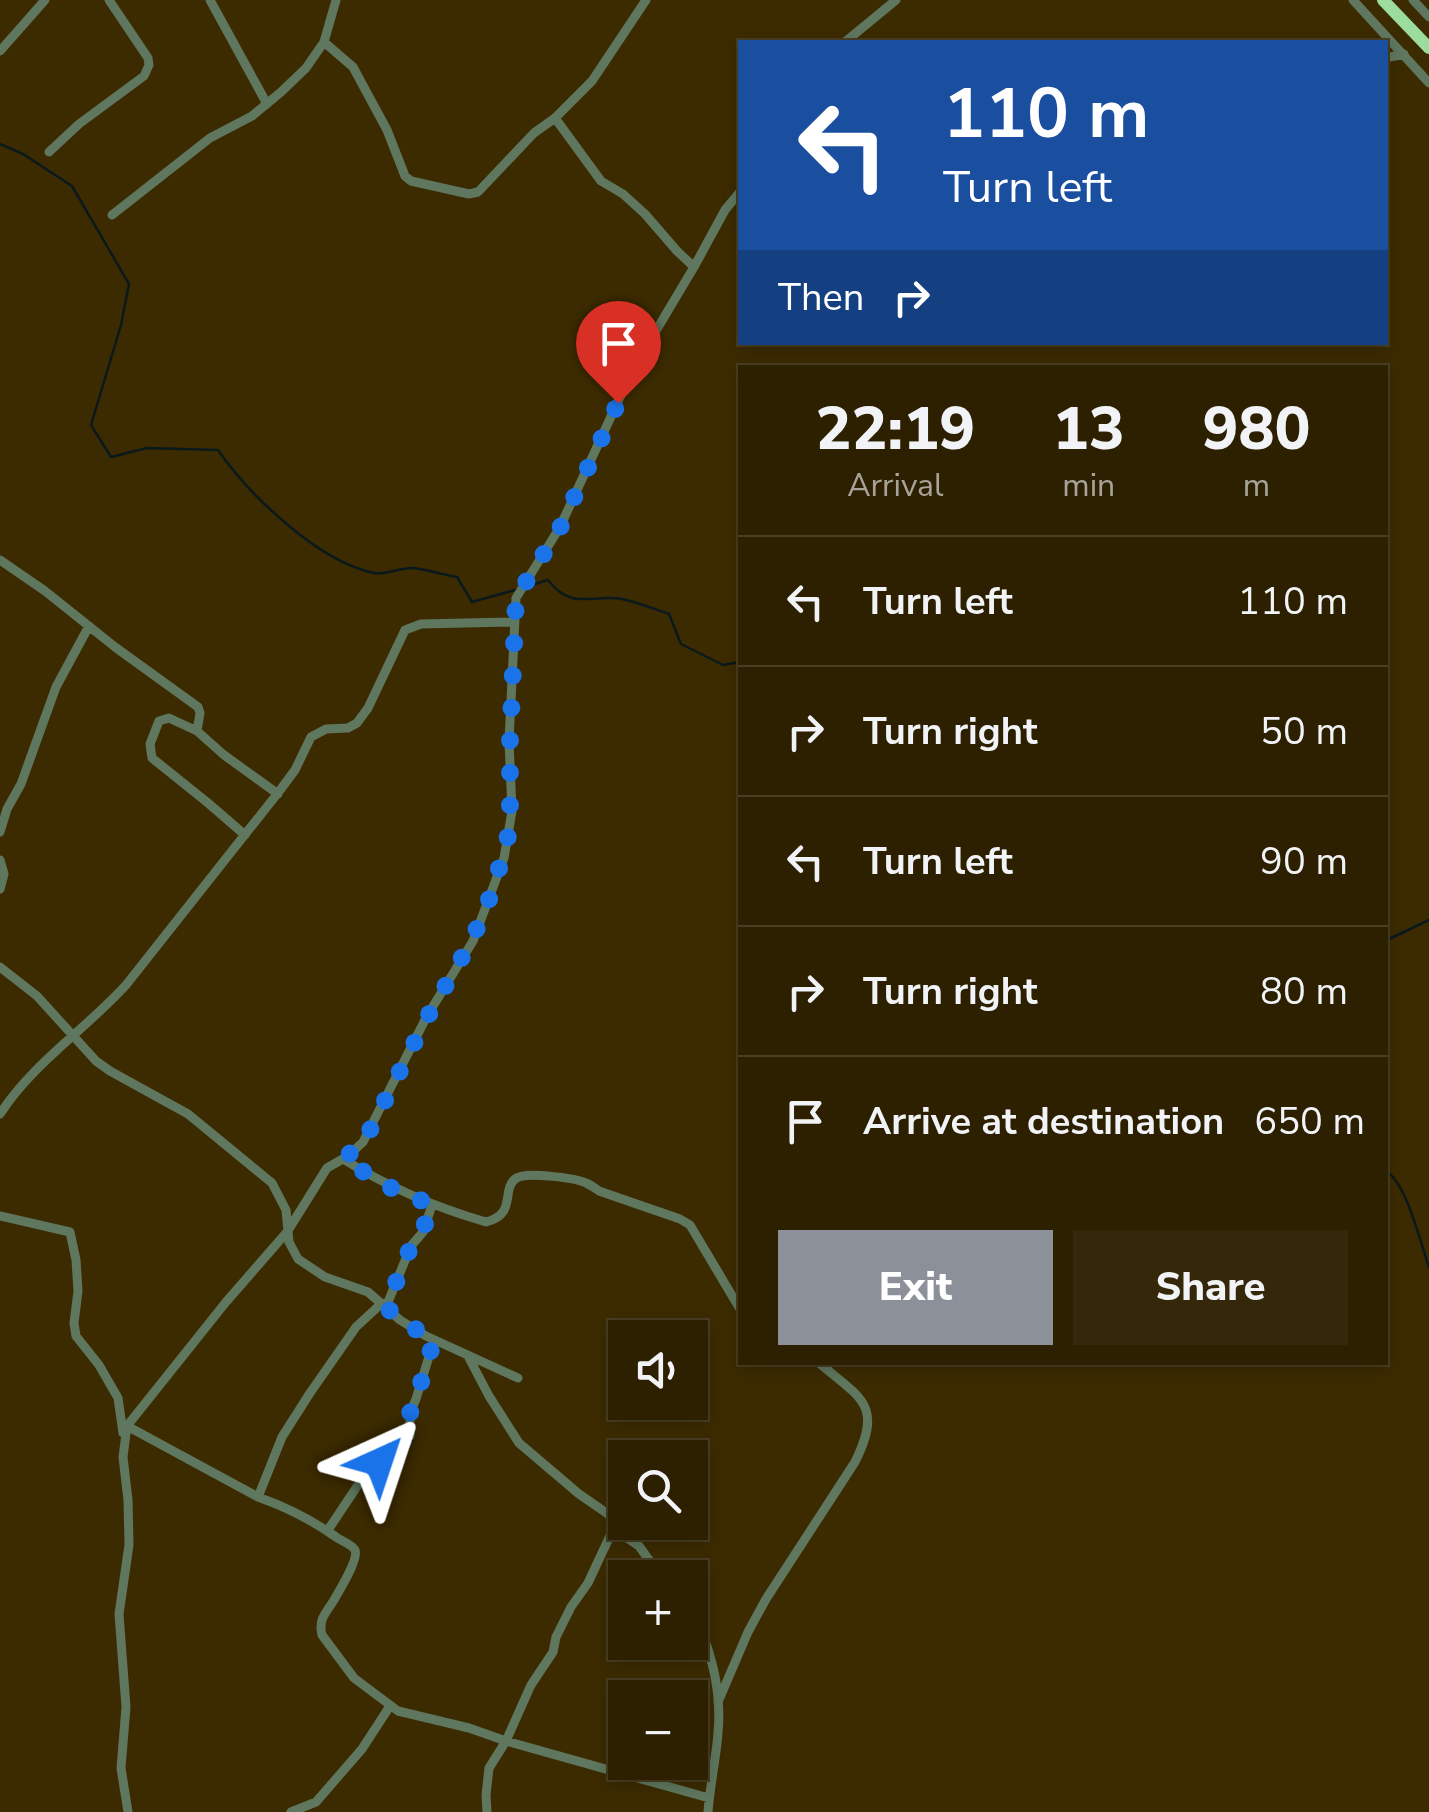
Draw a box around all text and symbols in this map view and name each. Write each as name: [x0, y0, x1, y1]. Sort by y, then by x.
text: 110 m: [943, 66, 1149, 162]
icon: left: [778, 80, 908, 210]
text: Turn left: [943, 157, 1112, 218]
icon: right: [884, 270, 939, 325]
text: Then: [778, 272, 864, 323]
pin: [576, 301, 661, 404]
icon: arrive: [591, 316, 646, 371]
text: 22:19: [816, 388, 975, 470]
text: 13: [1053, 388, 1125, 470]
text: 980: [1202, 388, 1310, 470]
text: Arrival: [847, 464, 944, 507]
text: min: [1062, 464, 1115, 507]
text: m: [1243, 464, 1270, 507]
icon: left: [778, 574, 833, 629]
text: Turn left: [863, 576, 1013, 627]
text: 110 m: [1237, 576, 1348, 627]
icon: right: [778, 704, 833, 759]
text: Turn right: [863, 706, 1038, 757]
text: 50 m: [1260, 706, 1348, 757]
icon: left: [778, 834, 833, 889]
text: Turn left: [863, 836, 1013, 887]
text: 90 m: [1260, 836, 1348, 887]
icon: right: [778, 964, 833, 1019]
text: Turn right: [863, 966, 1038, 1017]
text: 80 m: [1260, 966, 1348, 1017]
icon: arrive: [778, 1094, 833, 1149]
text: Arrive at destination: [863, 1096, 1224, 1147]
text: 650 m: [1254, 1096, 1365, 1147]
button: Exit: [778, 1230, 1053, 1345]
button: Share: [1073, 1230, 1348, 1345]
map controls: [608, 1320, 708, 1780]
button: sound: [608, 1320, 708, 1420]
position arrow: [327, 1410, 431, 1514]
button: search: [608, 1440, 708, 1540]
button: +: [608, 1560, 708, 1660]
button: −: [608, 1680, 708, 1780]

